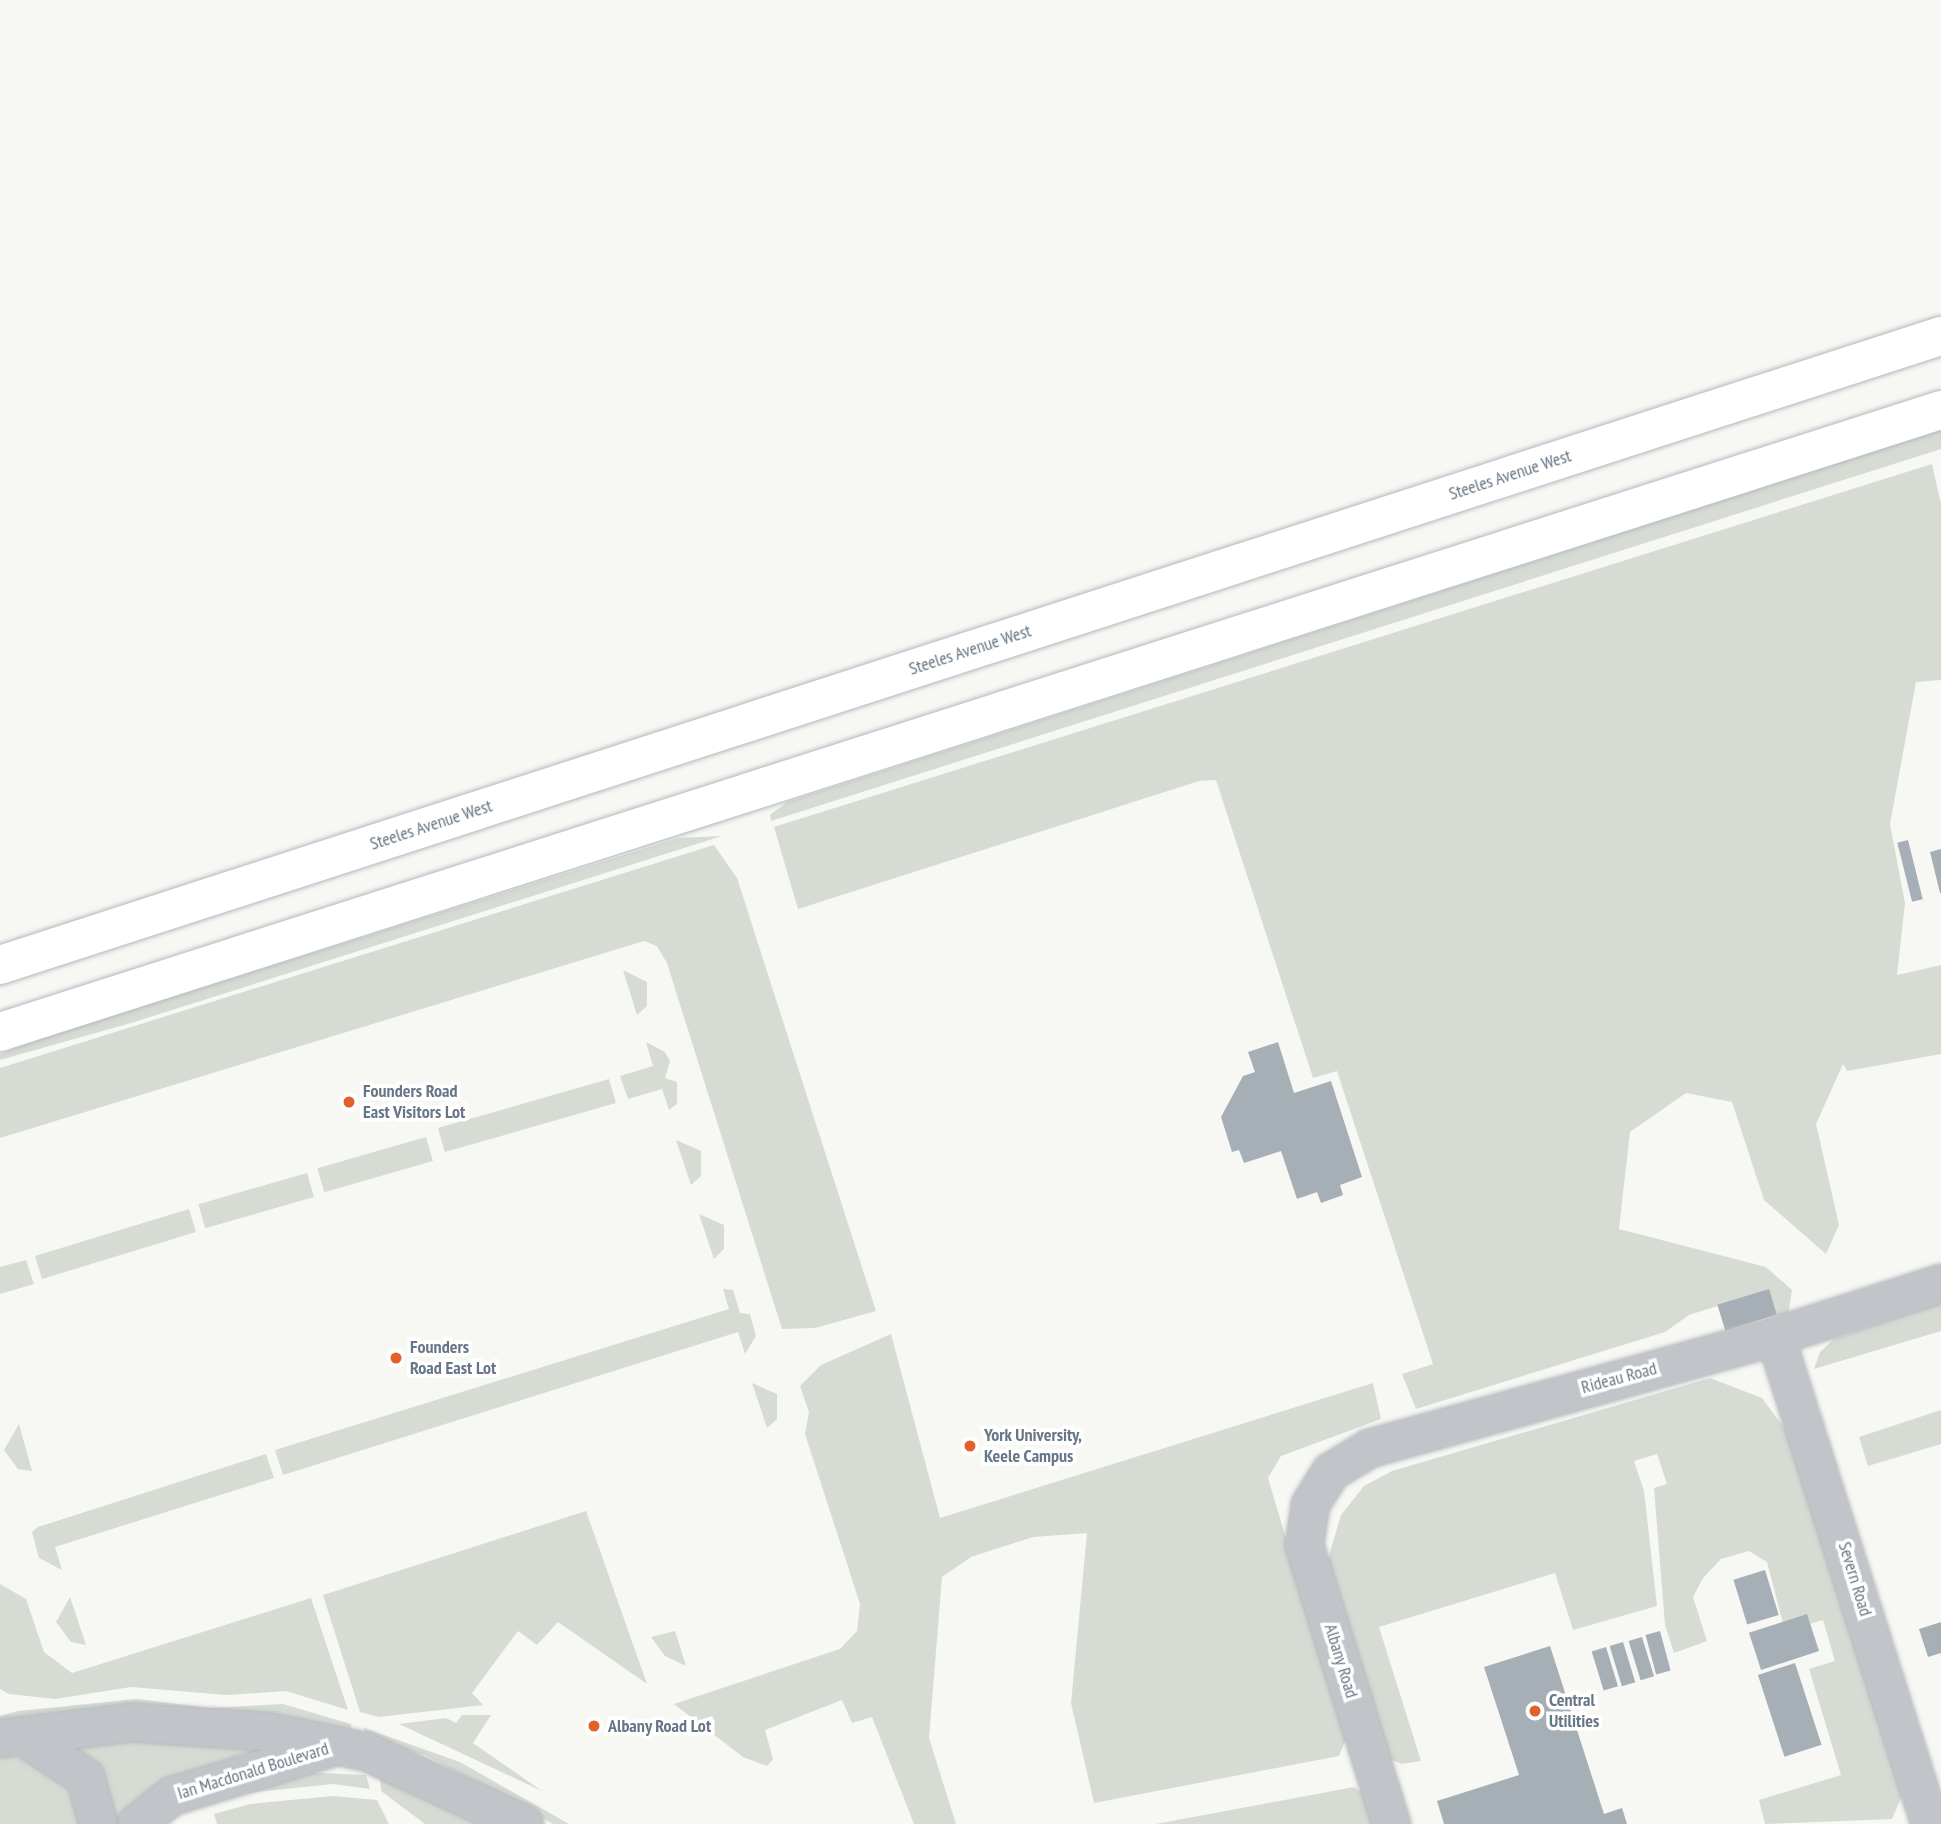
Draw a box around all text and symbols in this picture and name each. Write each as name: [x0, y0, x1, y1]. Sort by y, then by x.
street label: Steeles Avenue West: [1446, 445, 1574, 505]
street label: Steeles Avenue West: [906, 620, 1034, 680]
street label: Steeles Avenue West: [367, 795, 495, 855]
place label: Founders Road East Visitors Lot: [363, 1081, 466, 1124]
marker: Founders Road East Visitors Lot: [341, 1094, 357, 1110]
place label: Founders Road East Lot: [410, 1337, 496, 1380]
marker: Founders Road East Lot: [388, 1350, 404, 1366]
street label: Rideau Road: [1579, 1358, 1659, 1398]
place label: York University, Keele Campus: [984, 1425, 1082, 1468]
marker: York University, Keele Campus: [962, 1438, 978, 1454]
street label: Severn Road: [1833, 1539, 1877, 1619]
street label: Albany Road: [1319, 1621, 1363, 1701]
place label: Central Utilities: [1549, 1690, 1599, 1732]
marker: Central Utilities: [1527, 1703, 1543, 1719]
place label: Albany Road Lot: [608, 1715, 712, 1737]
marker: Albany Road Lot: [586, 1718, 602, 1734]
street label: Ian Macdonald Boulevard: [175, 1738, 331, 1804]

